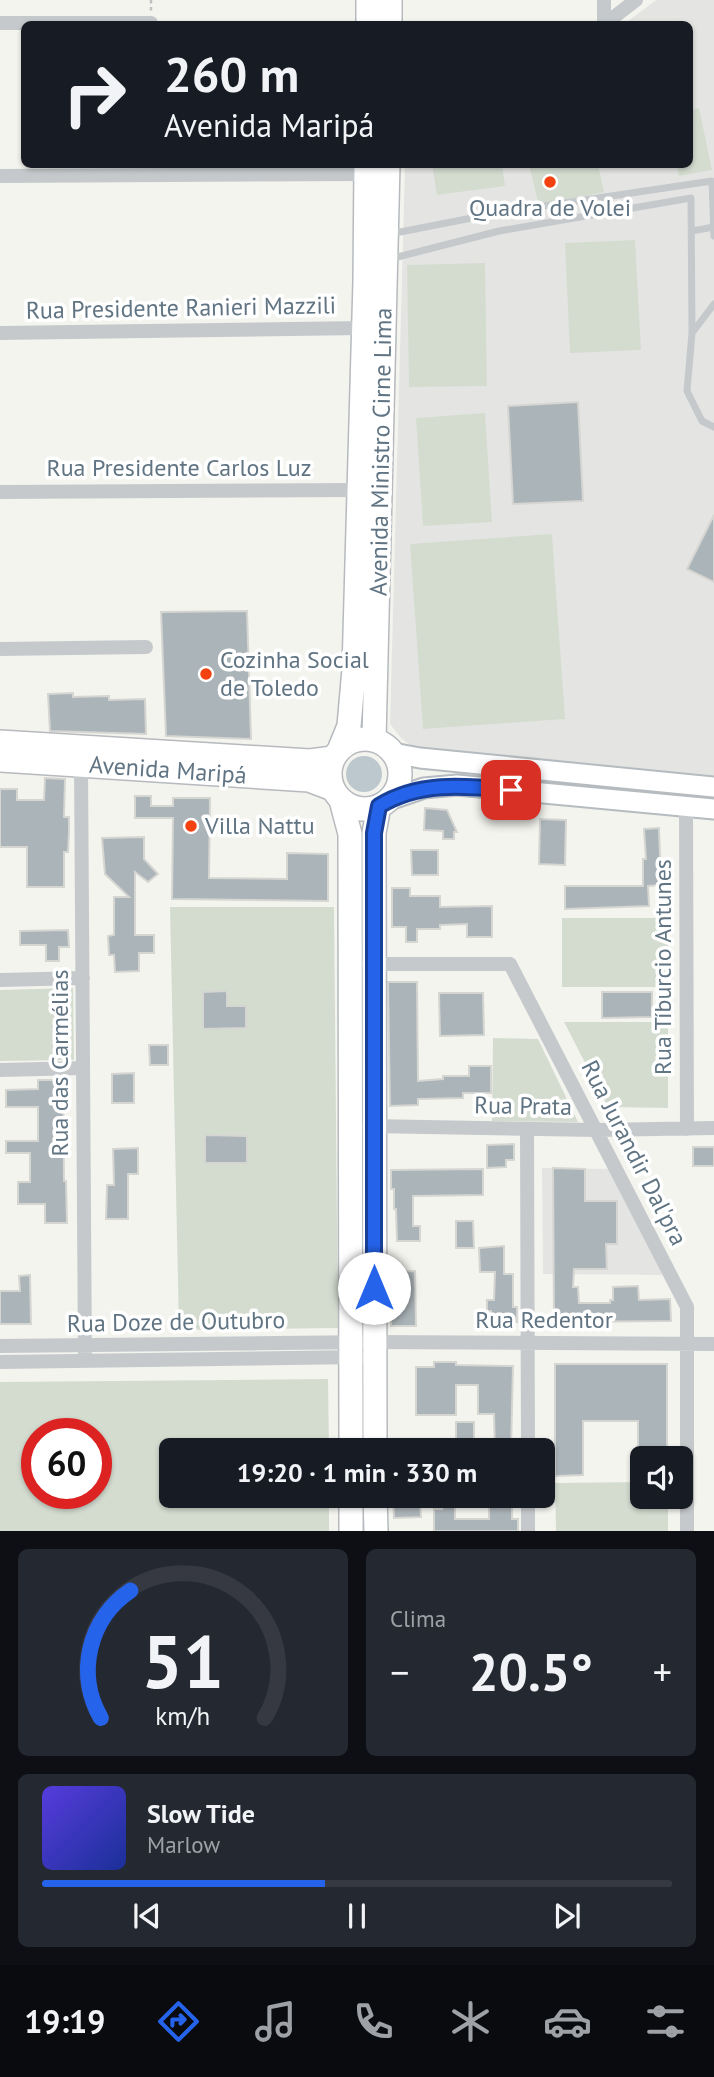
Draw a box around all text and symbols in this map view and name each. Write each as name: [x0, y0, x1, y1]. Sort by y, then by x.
text: 260 m: [164, 42, 299, 106]
icon: right: [49, 49, 140, 140]
text: Avenida Maripá: [164, 104, 374, 146]
marker: Quadra de Volei: [542, 174, 558, 190]
place label: Quadra de Volei: [469, 192, 631, 223]
street label: Rua Presidente Ranieri Mazzili: [26, 289, 336, 326]
street label: Avenida Ministro Cirne Lima: [362, 308, 399, 596]
street label: Rua Presidente Carlos Luz: [47, 452, 311, 483]
place label: Cozinha Social de Toledo: [220, 644, 369, 703]
marker: Cozinha Social de Toledo: [198, 666, 214, 682]
street label: Avenida Maripá: [88, 749, 248, 790]
pin: [481, 760, 541, 820]
icon: arrive: [492, 771, 530, 809]
place label: Villa Nattu: [204, 810, 315, 841]
marker: Villa Nattu: [183, 818, 199, 834]
street label: Rua Tíburcio Antunes: [647, 859, 678, 1075]
street label: Rua das Carmélias: [44, 969, 75, 1157]
street label: Rua Jurandir Dal'pra: [574, 1055, 694, 1251]
street label: Rua Prata: [474, 1089, 572, 1122]
position arrow: [337, 1251, 411, 1325]
street label: Rua Doze de Outubro: [67, 1304, 285, 1339]
street label: Rua Redentor: [475, 1304, 613, 1335]
speed limit sign: 60: [21, 1418, 112, 1509]
map controls: [630, 1446, 693, 1509]
button: sound: [630, 1446, 693, 1509]
text: 19:20 · 1 min · 330 m: [237, 1456, 477, 1489]
text: Clima: [390, 1604, 446, 1633]
text: 51: [142, 1615, 224, 1709]
text: 20.5°: [469, 1638, 593, 1705]
text: −: [390, 1647, 409, 1696]
text: +: [653, 1647, 672, 1696]
text: km/h: [156, 1700, 210, 1732]
text: Slow Tide: [147, 1797, 255, 1830]
text: Marlow: [147, 1830, 220, 1859]
icon: previous: [128, 1897, 166, 1935]
icon: pause: [338, 1897, 376, 1935]
icon: next: [548, 1897, 586, 1935]
icon: directions: [154, 1997, 203, 2046]
icon: music: [251, 1997, 300, 2046]
icon: phone: [349, 1997, 398, 2046]
icon: climate: [446, 1997, 495, 2046]
icon: car: [543, 1997, 592, 2046]
icon: filters: [641, 1997, 690, 2046]
text: 19:19: [24, 2000, 105, 2042]

